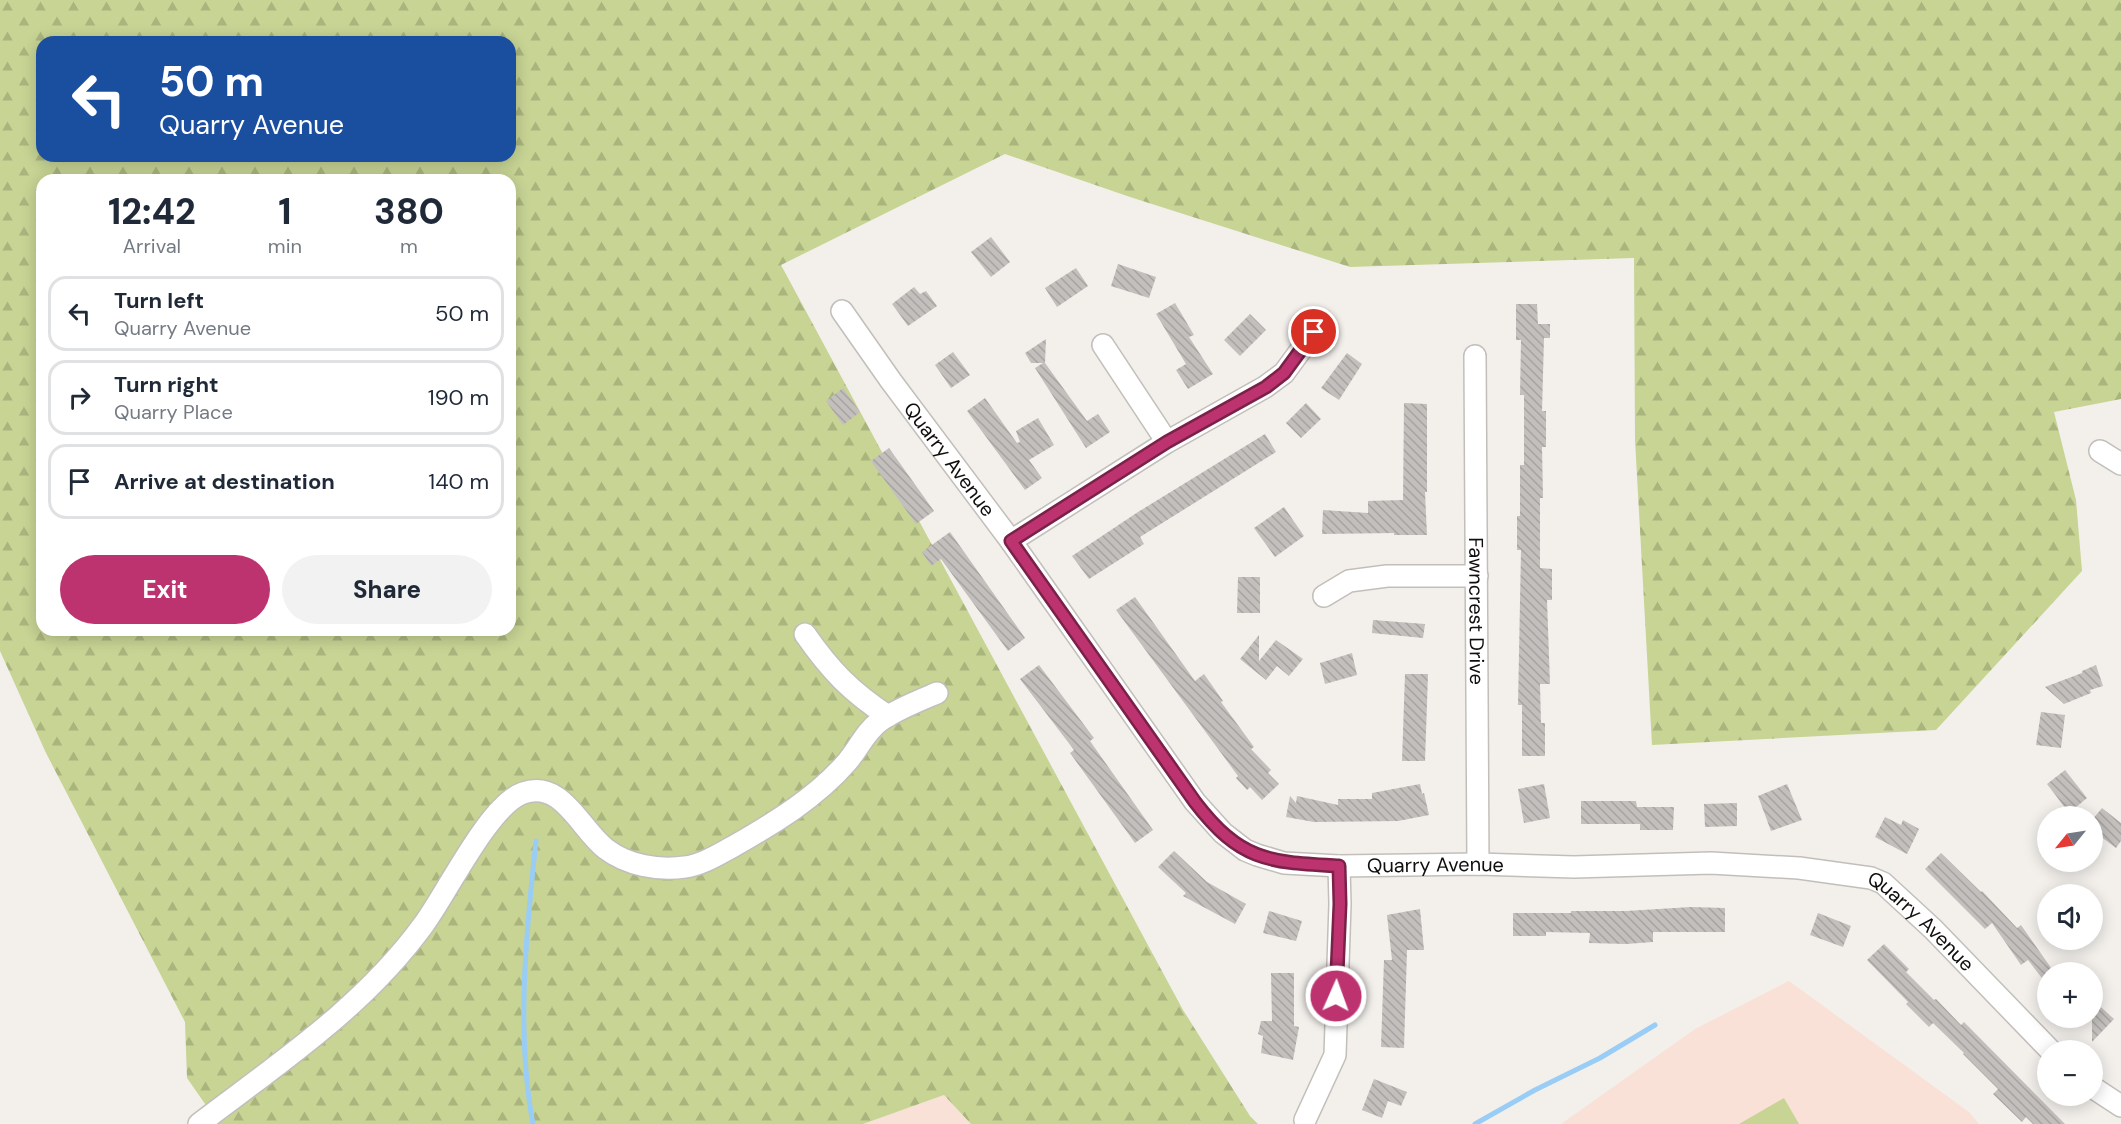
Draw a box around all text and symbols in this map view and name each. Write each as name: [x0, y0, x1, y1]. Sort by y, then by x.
text: 50 m: [159, 54, 264, 109]
icon: left: [60, 60, 138, 138]
text: Quarry Avenue: [159, 107, 344, 142]
text: 12:42: [108, 188, 196, 235]
text: 1: [278, 188, 292, 235]
text: 380: [374, 188, 444, 235]
text: Arrival: [123, 233, 181, 259]
text: min: [268, 233, 302, 259]
text: m: [400, 233, 418, 259]
text: Turn left: [114, 286, 204, 315]
icon: left: [63, 297, 96, 330]
text: 50 m: [435, 299, 489, 328]
pin: [1288, 306, 1339, 357]
text: Quarry Avenue: [114, 315, 251, 341]
icon: arrive: [1297, 315, 1330, 348]
text: Turn right: [114, 370, 219, 399]
icon: right: [63, 381, 96, 414]
text: 190 m: [428, 383, 489, 412]
street label: Quarry Avenue: [898, 396, 1001, 522]
text: Quarry Place: [114, 399, 233, 425]
icon: arrive: [63, 465, 96, 498]
text: Arrive at destination: [114, 467, 335, 496]
text: 140 m: [428, 467, 489, 496]
street label: Fawncrest Drive: [1463, 537, 1490, 685]
button: Exit: [60, 555, 270, 624]
button: Share: [282, 555, 492, 624]
north arrow: [2037, 806, 2103, 872]
map controls: [2037, 806, 2103, 1106]
street label: Quarry Avenue: [1367, 851, 1504, 879]
street label: Quarry Avenue: [1864, 865, 1980, 977]
button: sound: [2037, 884, 2103, 950]
button: +: [2037, 962, 2103, 1028]
position arrow: [1304, 964, 1368, 1028]
button: −: [2037, 1040, 2103, 1106]

